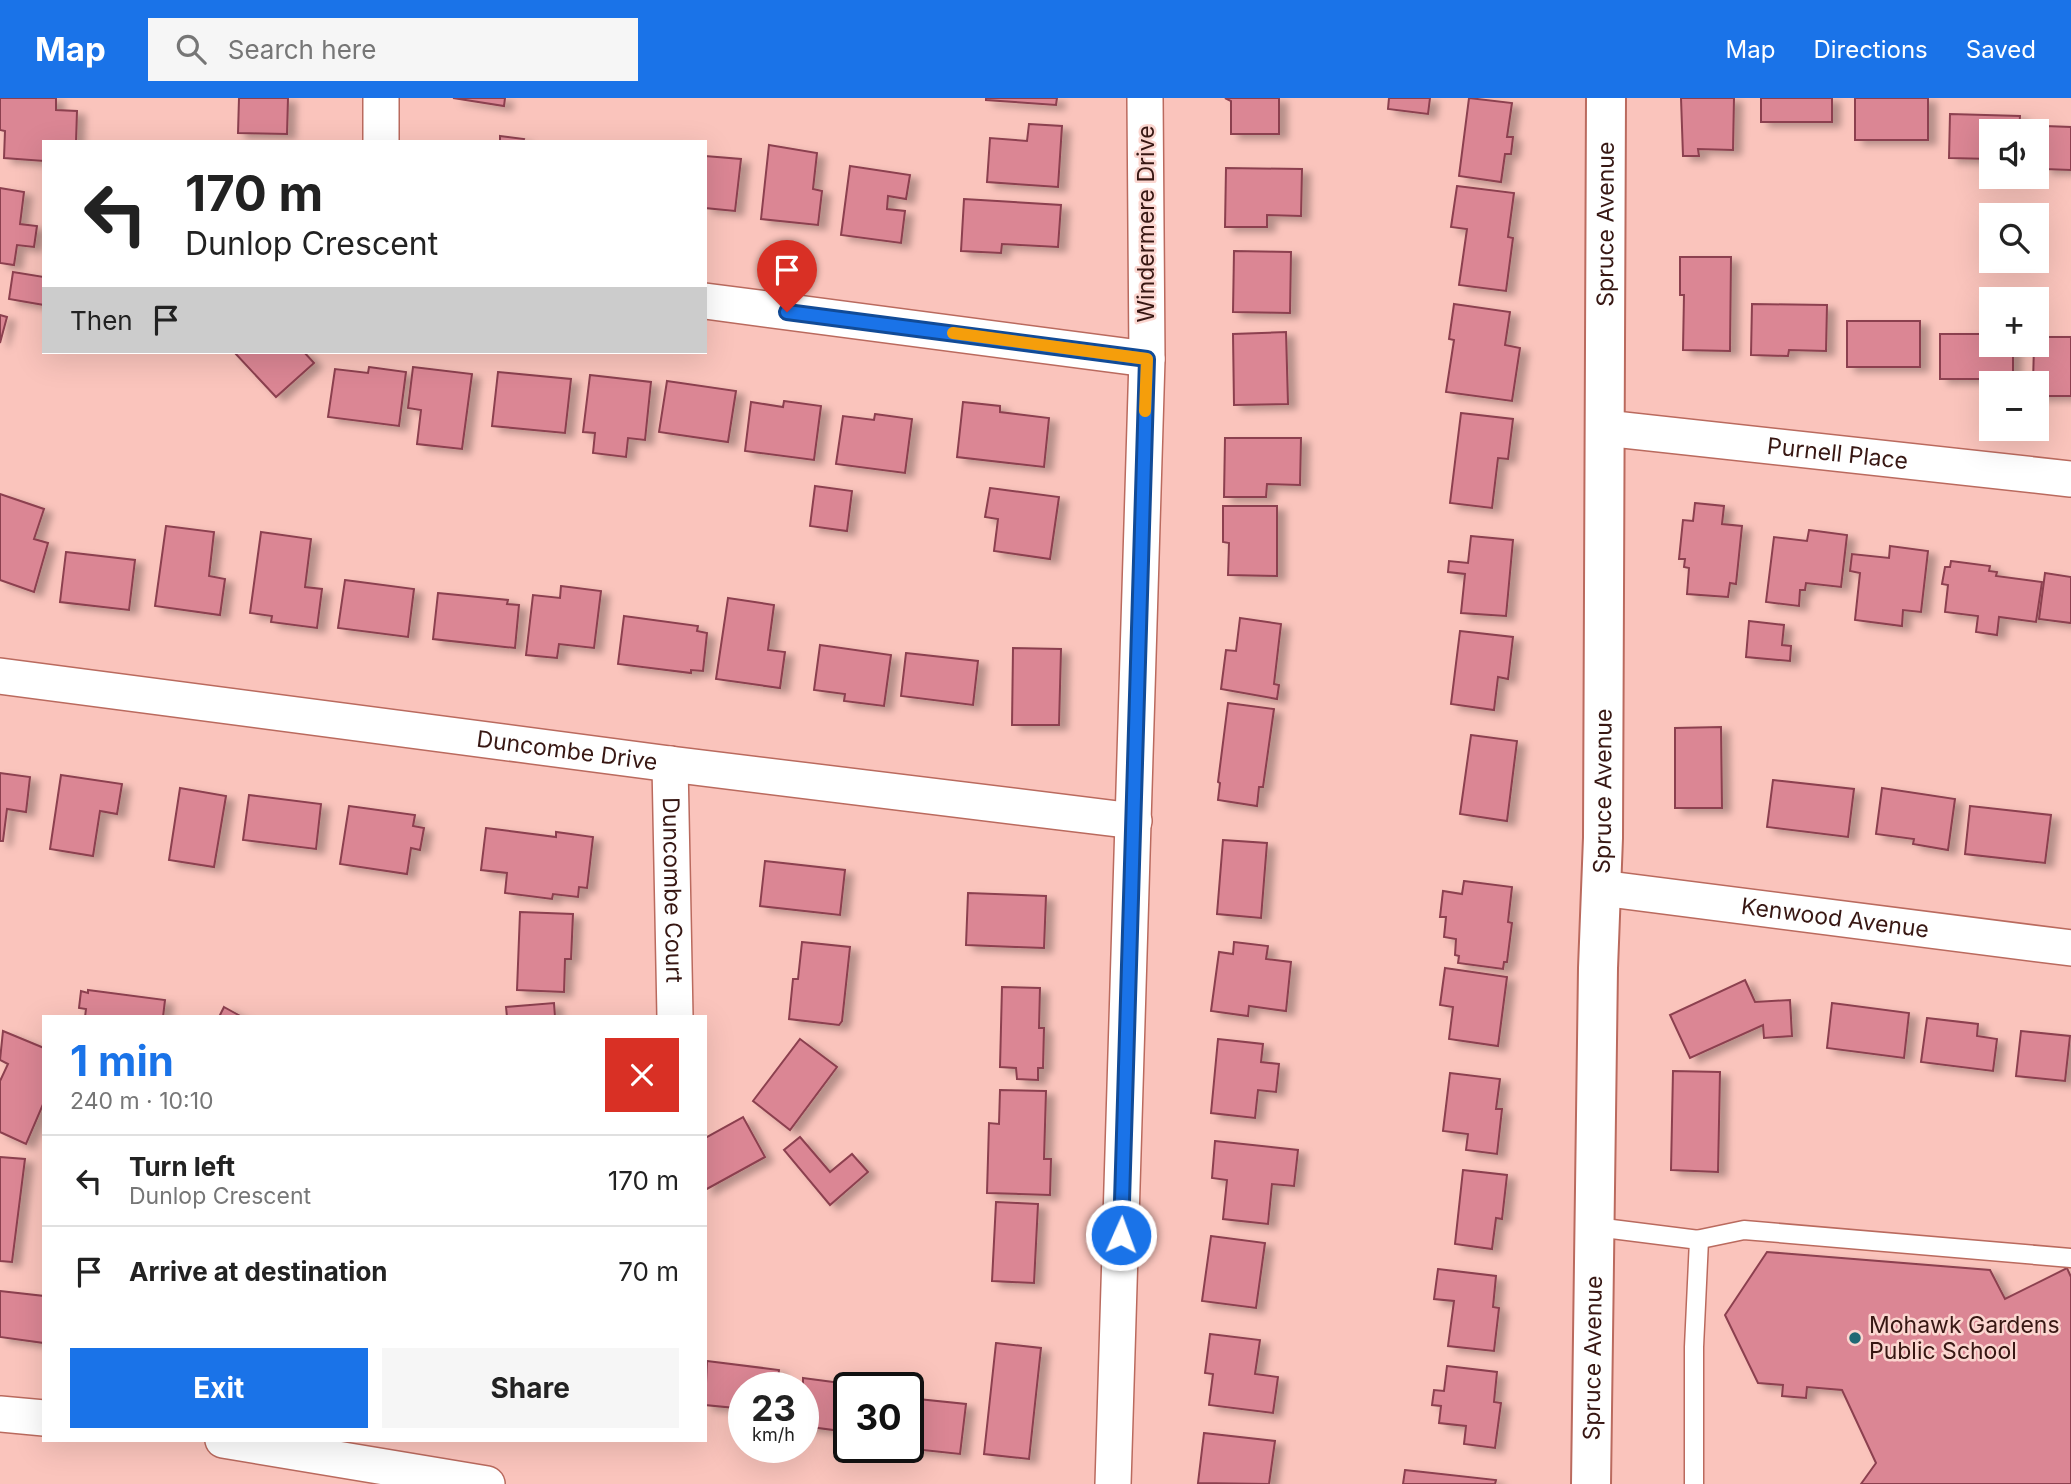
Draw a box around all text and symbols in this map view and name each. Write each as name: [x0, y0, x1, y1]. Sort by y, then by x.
search box: [148, 18, 638, 81]
text: Map: [35, 29, 106, 69]
icon: search: [172, 30, 210, 68]
text: Search here: [228, 34, 376, 65]
text: Map: [1726, 35, 1775, 64]
text: Directions: [1813, 35, 1928, 64]
text: Saved: [1966, 35, 2036, 64]
map controls: [1979, 119, 2049, 441]
button: sound: [1979, 119, 2049, 189]
street label: Windermere Drive: [1132, 125, 1160, 323]
street label: Spruce Avenue: [1591, 142, 1620, 307]
text: 170 m: [185, 164, 323, 223]
icon: left: [70, 168, 161, 259]
button: search: [1979, 203, 2049, 273]
text: Dunlop Crescent: [185, 224, 438, 263]
pin: [757, 240, 817, 312]
icon: arrive: [768, 251, 806, 289]
button: +: [1979, 287, 2049, 357]
icon: arrive: [147, 301, 185, 339]
text: Then: [70, 305, 133, 336]
button: −: [1979, 371, 2049, 441]
street label: Purnell Place: [1766, 432, 1910, 475]
street label: Spruce Avenue: [1588, 709, 1618, 874]
street label: Duncombe Drive: [475, 725, 659, 776]
street label: Duncombe Court: [657, 797, 688, 984]
street label: Kenwood Avenue: [1740, 892, 1931, 944]
text: 1 min: [70, 1035, 174, 1086]
button: close: [605, 1038, 679, 1112]
text: 240 m · 10:10: [70, 1087, 214, 1115]
text: Turn left: [129, 1151, 235, 1182]
icon: left: [70, 1162, 108, 1200]
text: 170 m: [608, 1165, 679, 1196]
text: Dunlop Crescent: [129, 1182, 311, 1210]
position arrow: [1084, 1198, 1158, 1272]
icon: arrive: [70, 1253, 108, 1291]
text: Arrive at destination: [129, 1256, 388, 1287]
text: 70 m: [618, 1256, 679, 1287]
street label: Spruce Avenue: [1578, 1275, 1608, 1441]
place label: Mohawk Gardens Public School: [1869, 1311, 2060, 1365]
marker: Mohawk Gardens Public School: [1847, 1330, 1863, 1346]
button: Exit: [70, 1348, 368, 1428]
button: Share: [382, 1348, 679, 1428]
speed limit sign: 30: [833, 1372, 924, 1463]
text: 23: [751, 1387, 796, 1429]
text: km/h: [752, 1424, 795, 1445]

